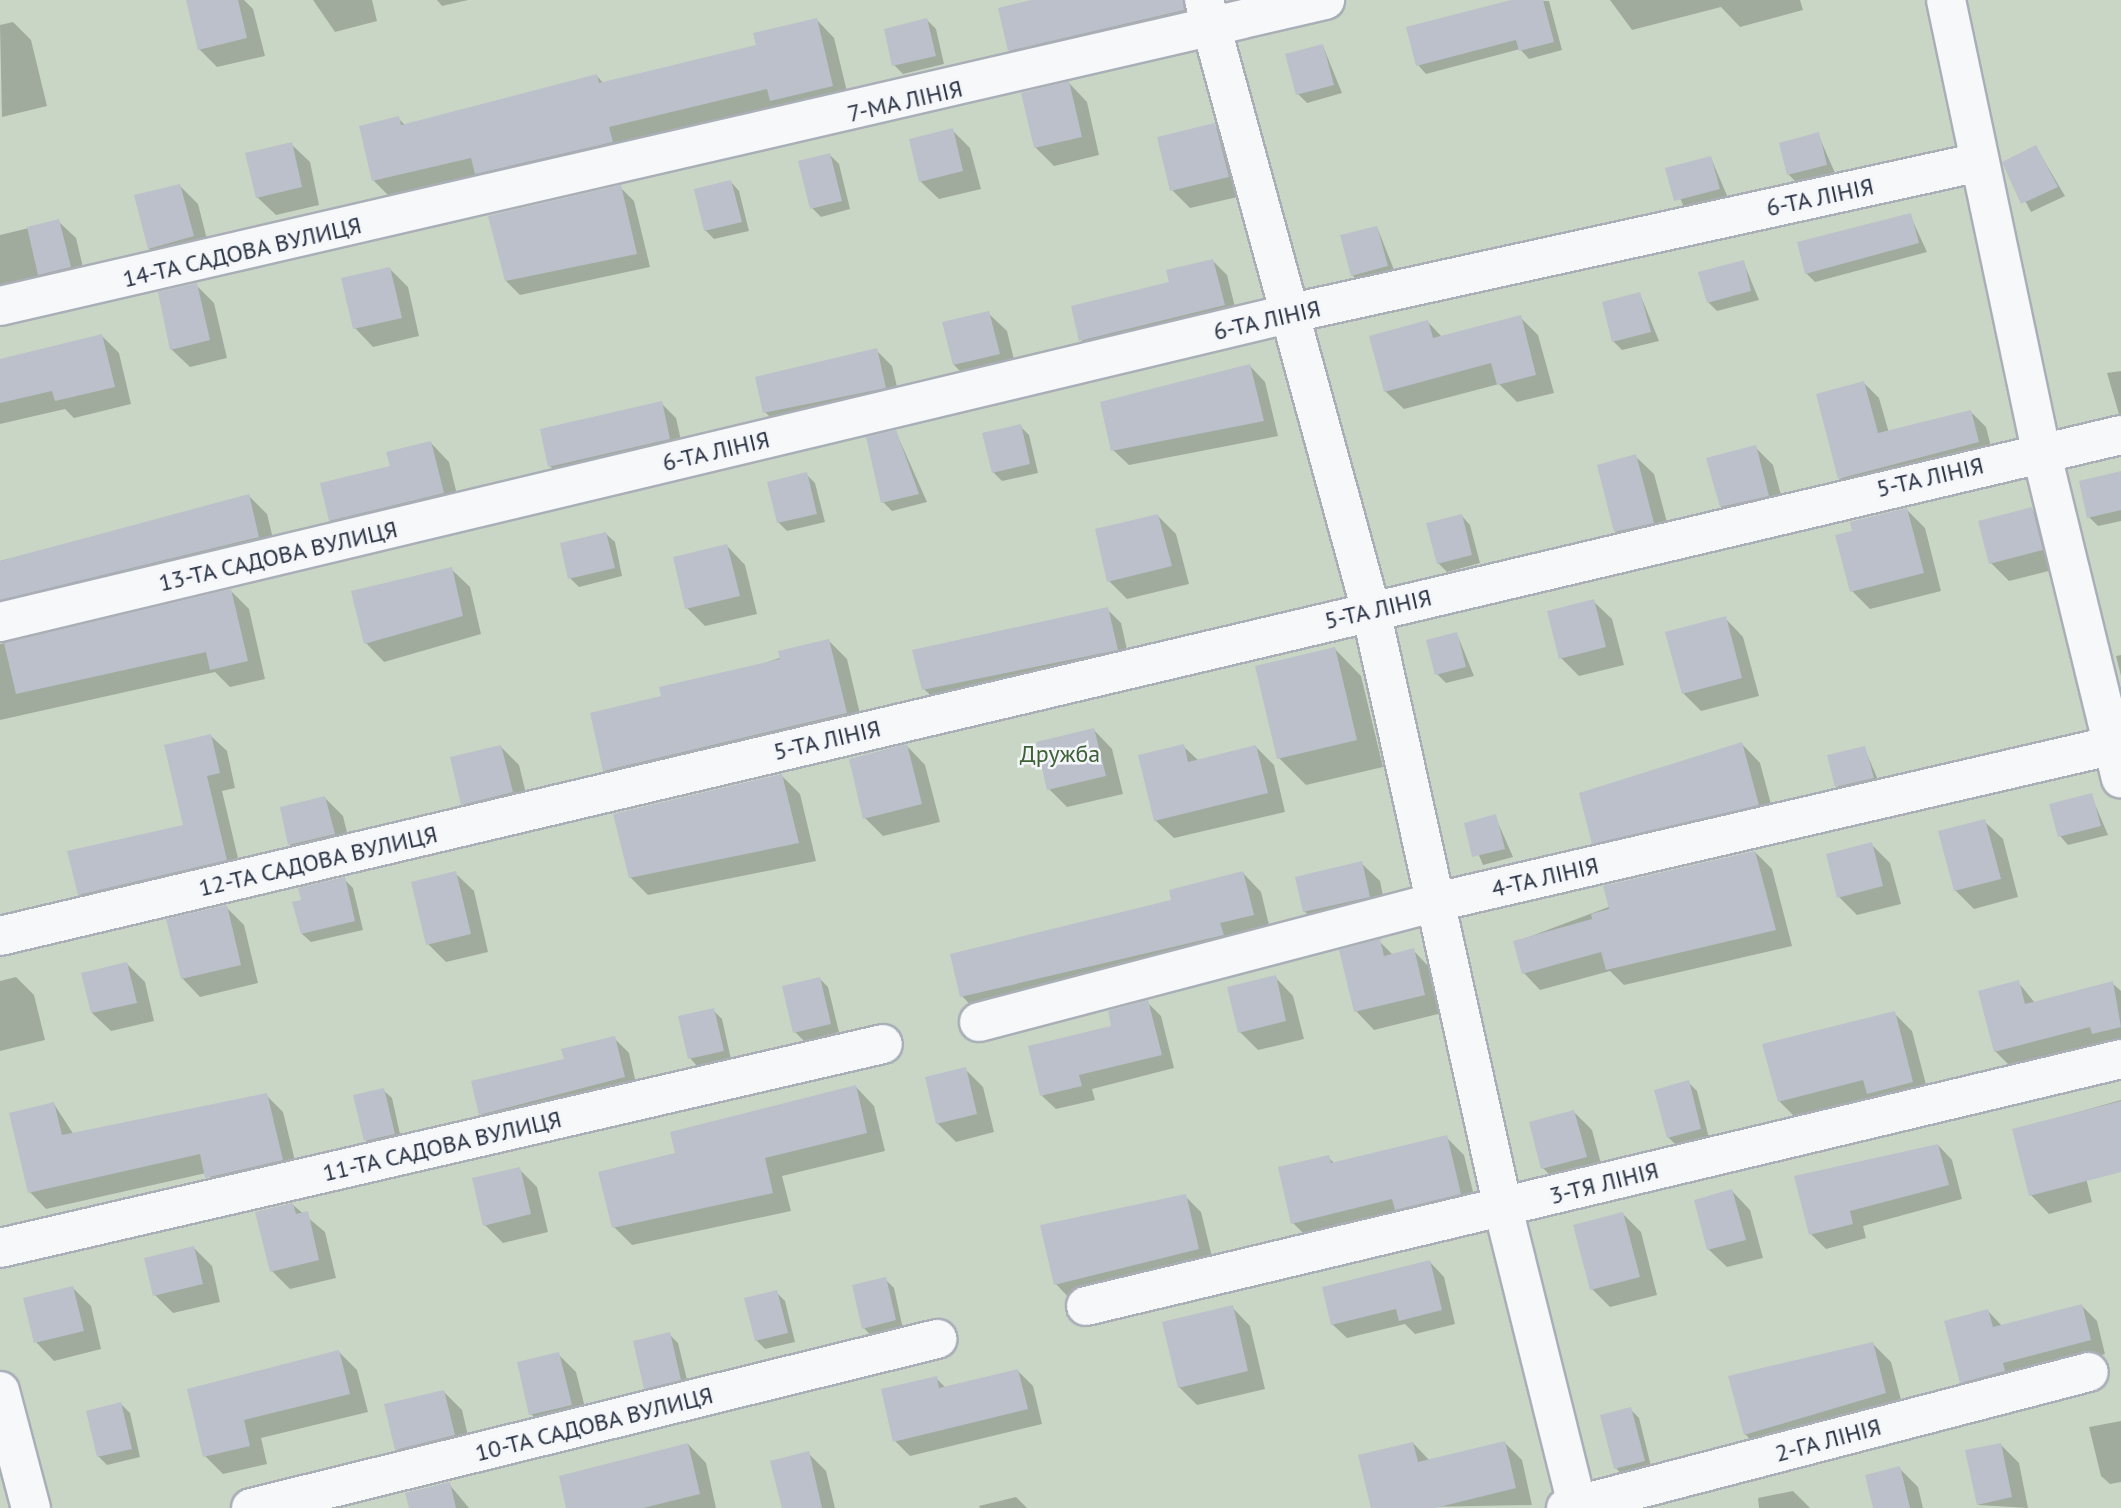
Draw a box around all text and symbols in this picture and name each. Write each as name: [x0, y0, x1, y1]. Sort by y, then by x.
street label: 7-МА ЛІНІЯ: [844, 74, 966, 128]
street label: 6-ТА ЛІНІЯ: [1763, 171, 1877, 223]
street label: 14-ТА САДОВА ВУЛИЦЯ: [119, 210, 365, 294]
street label: 6-ТА ЛІНІЯ: [1210, 294, 1324, 346]
street label: 6-ТА ЛІНІЯ: [659, 425, 773, 477]
street label: 5-ТА ЛІНІЯ: [1873, 451, 1987, 503]
street label: 13-ТА САДОВА ВУЛИЦЯ: [155, 514, 401, 598]
street label: 5-ТА ЛІНІЯ: [1321, 583, 1435, 635]
street label: 5-ТА ЛІНІЯ: [770, 714, 884, 766]
park label: Дружба: [1020, 740, 1100, 768]
street label: 12-ТА САДОВА ВУЛИЦЯ: [195, 819, 441, 903]
street label: 4-ТА ЛІНІЯ: [1488, 851, 1602, 903]
street label: 11-ТА САДОВА ВУЛИЦЯ: [319, 1104, 565, 1188]
street label: 3-ТЯ ЛІНІЯ: [1546, 1156, 1662, 1210]
street label: 10-ТА САДОВА ВУЛИЦЯ: [471, 1380, 717, 1468]
street label: 2-ГА ЛІНІЯ: [1771, 1412, 1885, 1468]

